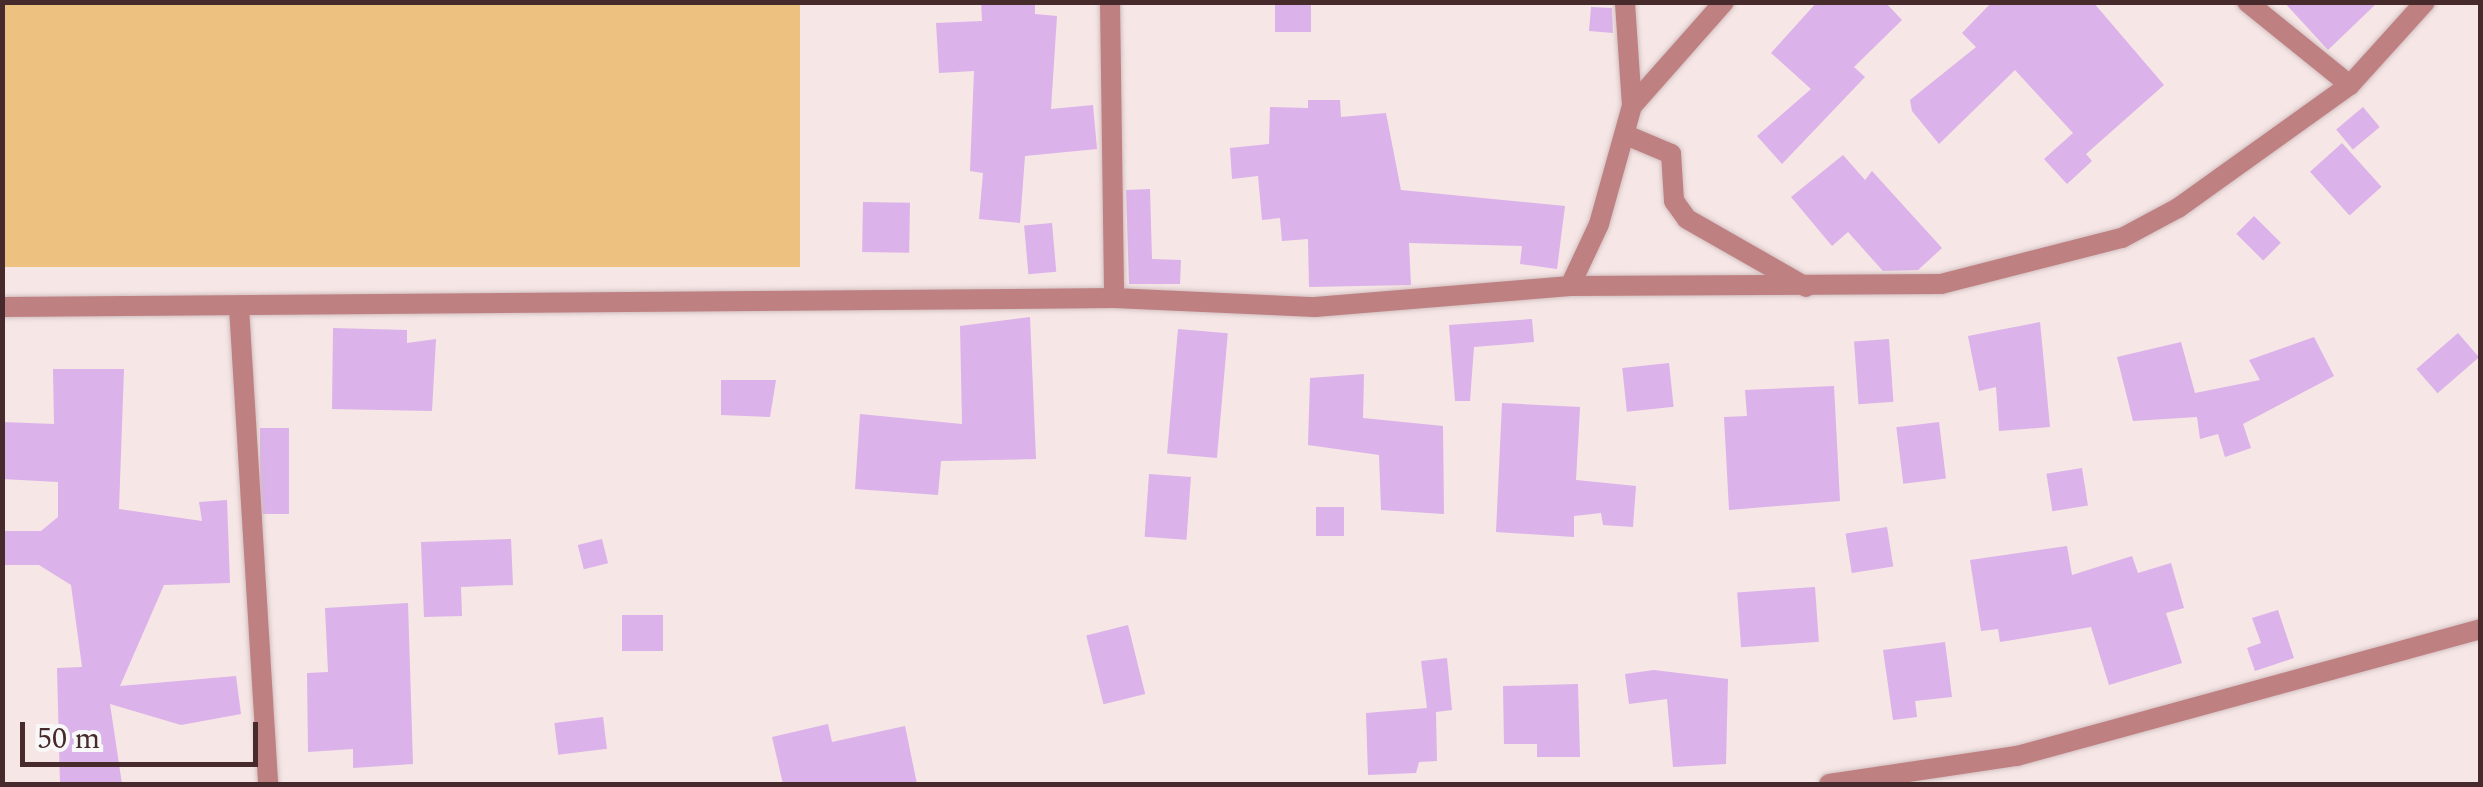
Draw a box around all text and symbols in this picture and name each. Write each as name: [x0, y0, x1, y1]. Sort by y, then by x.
scale bar: [25, 702, 262, 764]
text: 50 m: [37, 716, 100, 762]

